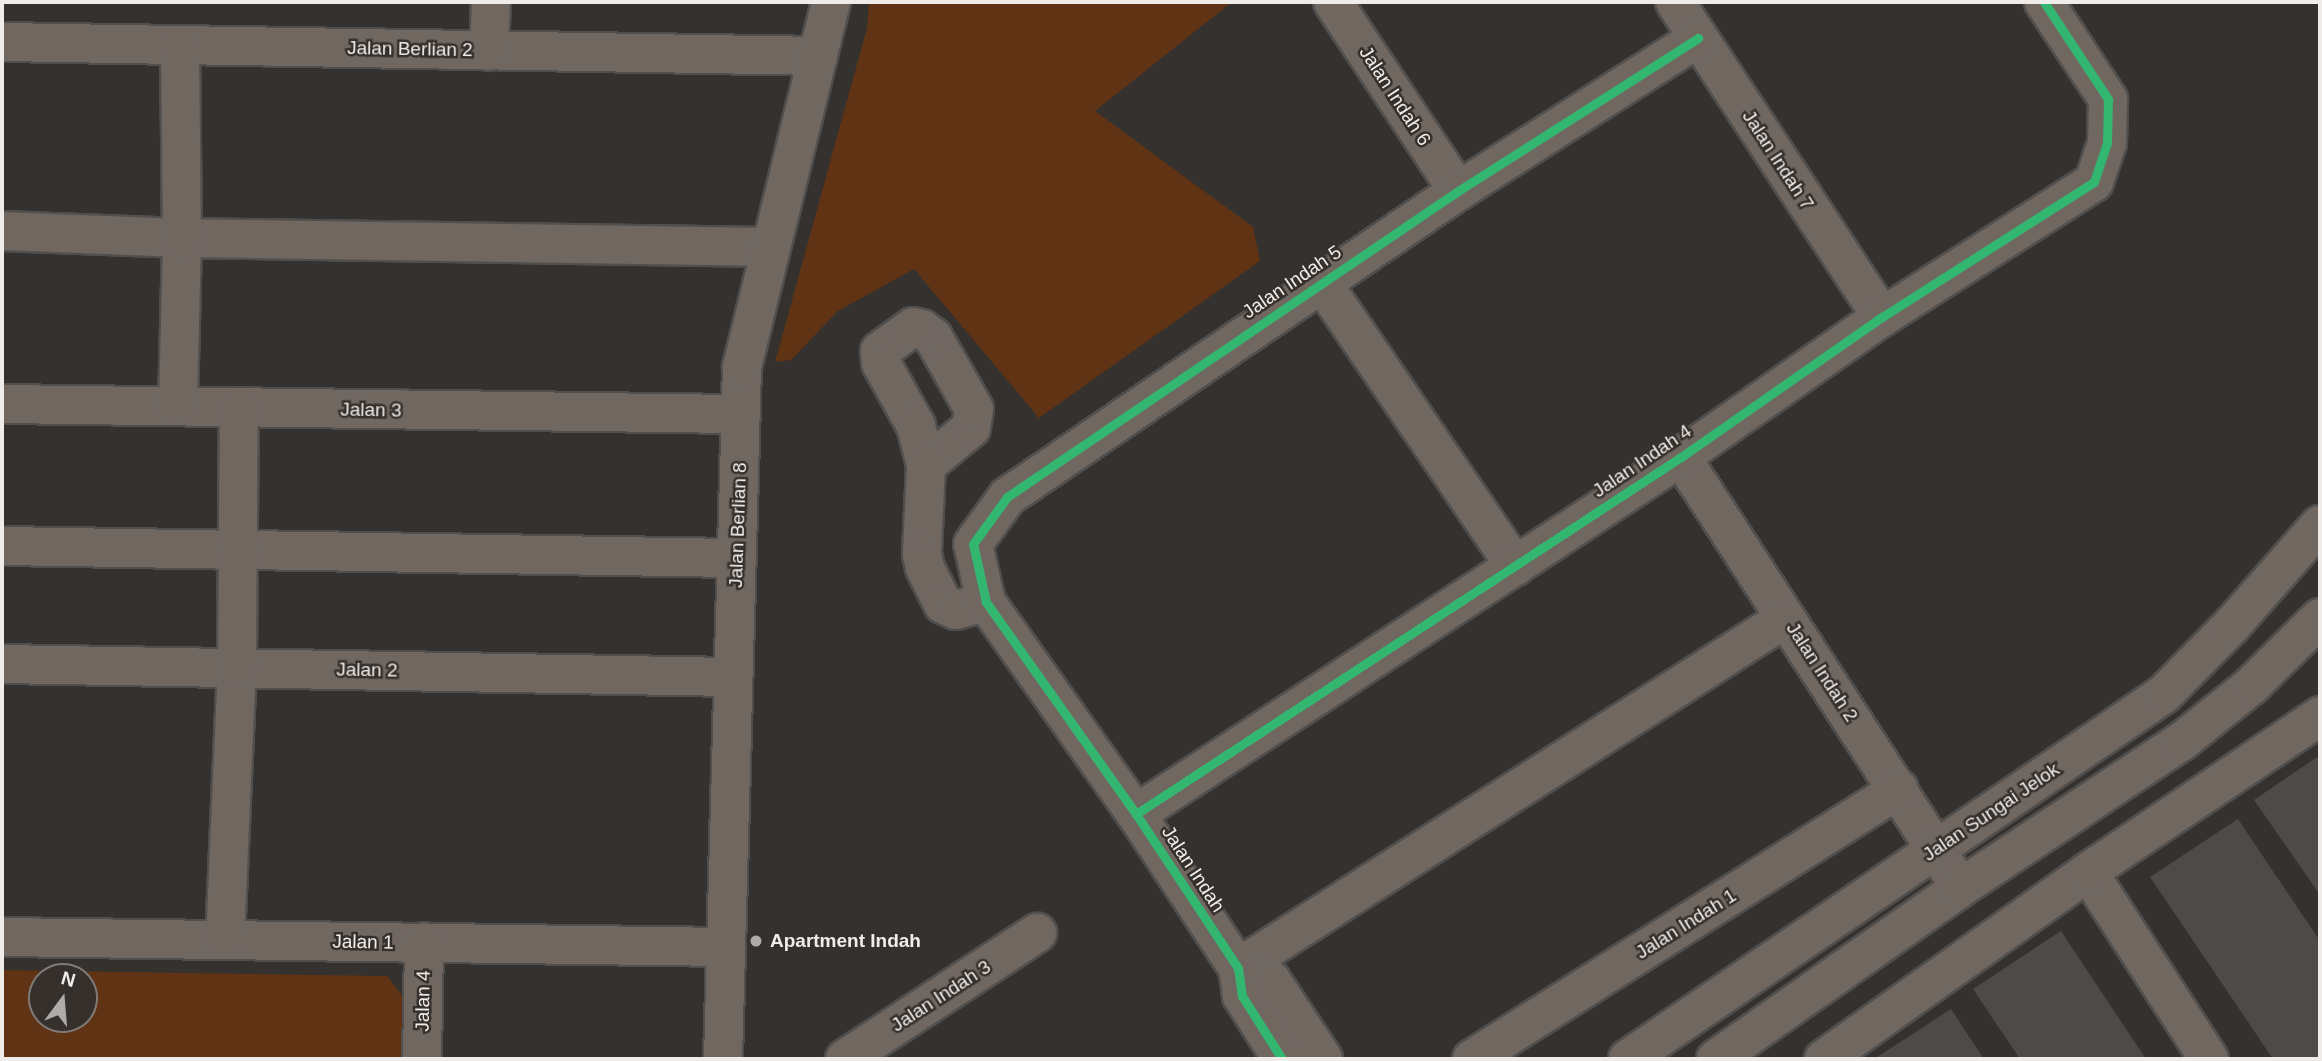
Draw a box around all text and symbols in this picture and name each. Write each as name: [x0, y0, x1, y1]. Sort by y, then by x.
street label: Jalan Berlian 2: [347, 37, 473, 61]
street label: Jalan Indah 6: [1354, 42, 1436, 150]
street label: Jalan Indah 7: [1737, 106, 1819, 214]
street label: Jalan Indah 5: [1238, 241, 1346, 323]
street label: Jalan 3: [340, 398, 402, 422]
street label: Jalan Indah 4: [1588, 420, 1696, 502]
street label: Jalan Berlian 8: [724, 462, 752, 588]
street label: Jalan Indah 2: [1781, 618, 1863, 726]
street label: Jalan 2: [336, 658, 398, 682]
street label: Jalan Sungai Jelok: [1919, 758, 2063, 866]
street label: Jalan Indah: [1157, 822, 1229, 916]
street label: Jalan Indah 1: [1632, 884, 1740, 964]
street label: Jalan 1: [332, 930, 394, 954]
place label: Apartment Indah: [770, 930, 921, 952]
marker: Apartment Indah: [748, 933, 764, 949]
street label: Jalan Indah 3: [887, 955, 995, 1037]
north arrow: [28, 963, 98, 1033]
text: N: [59, 967, 78, 991]
street label: Jalan 4: [411, 970, 435, 1032]

